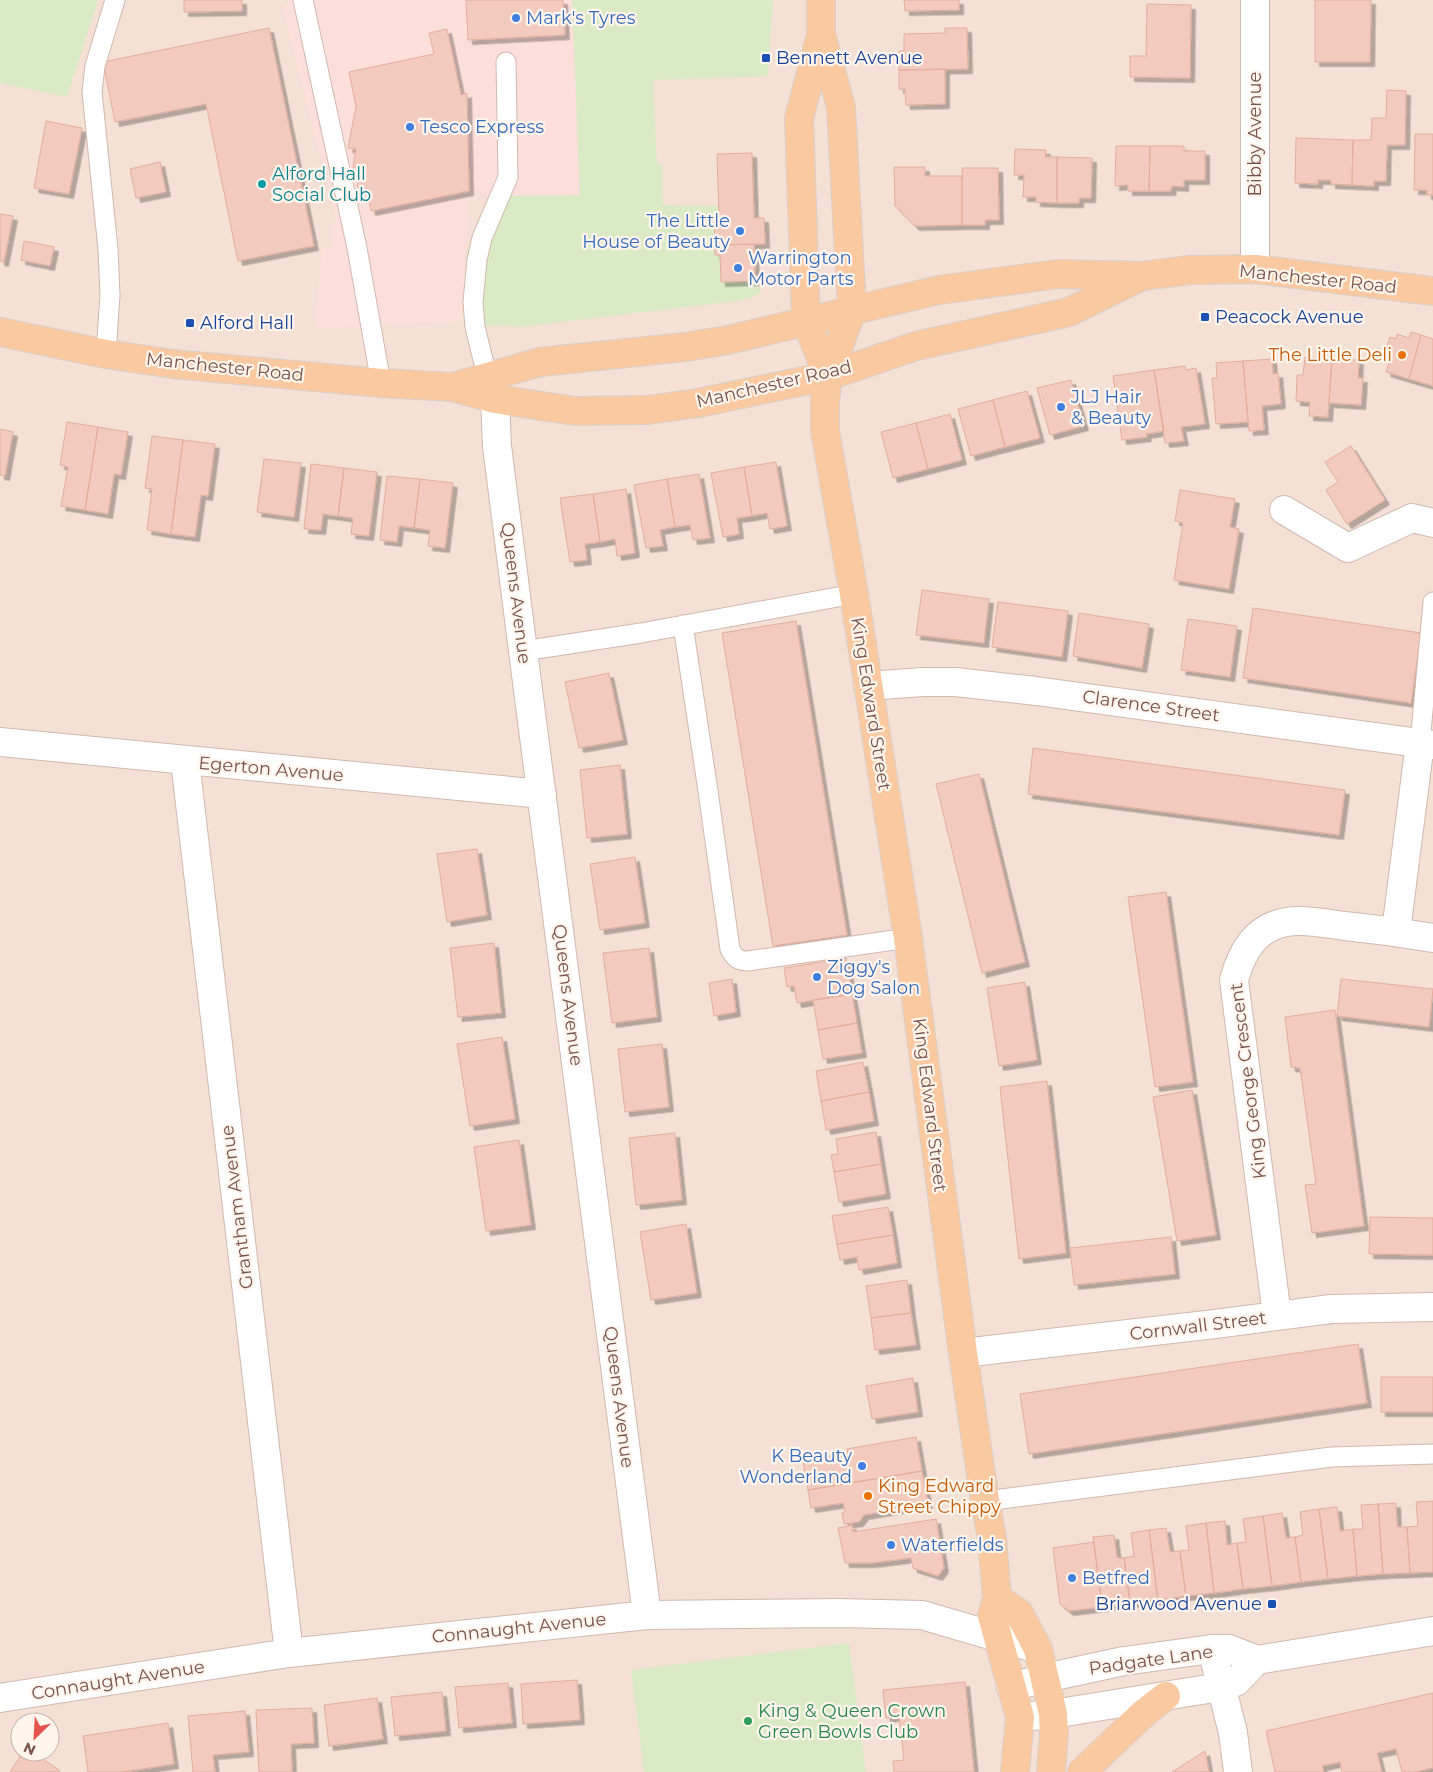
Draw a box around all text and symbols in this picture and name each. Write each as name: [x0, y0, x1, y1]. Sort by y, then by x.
place label: Mark's Tyres: [526, 7, 636, 29]
marker: Mark's Tyres: [510, 12, 522, 24]
place label: Bennett Avenue: [776, 47, 923, 69]
marker: Bennett Avenue: [760, 52, 772, 64]
street label: Bibby Avenue: [1244, 71, 1266, 196]
place label: Tesco Express: [420, 116, 544, 138]
marker: Tesco Express: [404, 121, 416, 133]
place label: Alford Hall Social Club: [272, 163, 371, 206]
marker: Alford Hall Social Club: [256, 178, 268, 190]
place label: The Little House of Beauty: [582, 210, 730, 253]
marker: The Little House of Beauty: [734, 225, 746, 237]
place label: Warrington Motor Parts: [748, 247, 854, 290]
street label: Manchester Road: [1238, 260, 1398, 298]
marker: Warrington Motor Parts: [732, 262, 744, 274]
place label: Peacock Avenue: [1215, 306, 1364, 328]
marker: Peacock Avenue: [1199, 311, 1211, 323]
place label: Alford Hall: [200, 312, 294, 334]
marker: Alford Hall: [184, 317, 196, 329]
place label: The Little Deli: [1268, 344, 1392, 366]
street label: Manchester Road: [145, 348, 305, 386]
marker: The Little Deli: [1396, 349, 1408, 361]
street label: Manchester Road: [694, 355, 854, 413]
place label: JLJ Hair & Beauty: [1070, 386, 1151, 429]
marker: JLJ Hair & Beauty: [1055, 401, 1067, 413]
street label: Queens Avenue: [496, 521, 536, 665]
street label: King Edward Street: [846, 616, 896, 792]
street label: Clarence Street: [1081, 685, 1221, 727]
street label: Egerton Avenue: [197, 752, 345, 786]
street label: Queens Avenue: [548, 923, 588, 1067]
place label: Ziggy's Dog Salon: [827, 956, 920, 999]
marker: Ziggy's Dog Salon: [811, 971, 823, 983]
street label: King George Crescent: [1225, 982, 1271, 1180]
street label: King Edward Street: [908, 1017, 952, 1193]
street label: Grantham Avenue: [216, 1124, 258, 1290]
street label: Cornwall Street: [1128, 1307, 1268, 1345]
street label: Queens Avenue: [599, 1325, 639, 1469]
place label: K Beauty Wonderland: [740, 1445, 852, 1488]
marker: K Beauty Wonderland: [856, 1460, 868, 1472]
place label: King Edward Street Chippy: [878, 1475, 1001, 1518]
marker: King Edward Street Chippy: [862, 1490, 874, 1502]
place label: Waterfields: [901, 1534, 1004, 1556]
marker: Waterfields: [885, 1539, 897, 1551]
place label: Betfred: [1082, 1567, 1150, 1589]
marker: Betfred: [1066, 1572, 1078, 1584]
place label: Briarwood Avenue: [1095, 1593, 1262, 1615]
marker: Briarwood Avenue: [1266, 1598, 1278, 1610]
street label: Connaught Avenue: [431, 1608, 607, 1648]
street label: Padgate Lane: [1087, 1640, 1215, 1680]
street label: Connaught Avenue: [30, 1655, 206, 1705]
place label: King & Queen Crown Green Bowls Club: [758, 1700, 946, 1743]
north arrow: [10, 1712, 60, 1762]
marker: King & Queen Crown Green Bowls Club: [742, 1715, 754, 1727]
text: N: [21, 1738, 38, 1759]

